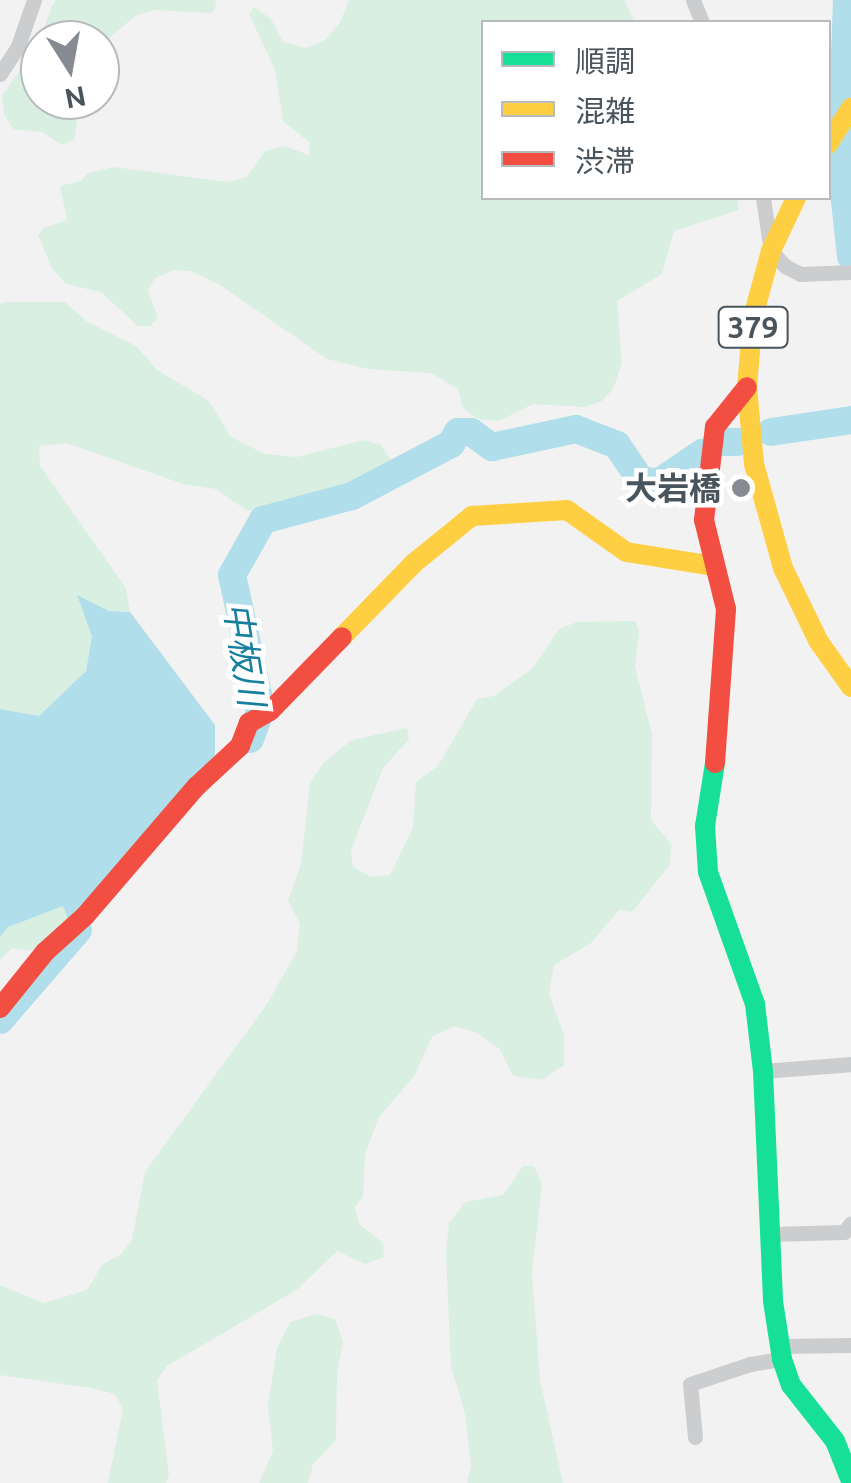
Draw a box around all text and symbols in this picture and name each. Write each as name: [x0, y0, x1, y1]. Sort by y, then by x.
north arrow: [20, 20, 120, 120]
legend: [481, 20, 831, 200]
text: 順調: [575, 44, 635, 78]
text: N: [62, 81, 89, 115]
text: 混雑: [575, 94, 635, 128]
text: 渋滞: [575, 144, 635, 178]
road number: 379: [716, 302, 790, 352]
place label: 大岩橋: [625, 469, 721, 507]
marker: 大岩橋: [730, 477, 752, 499]
water label: 中板川: [216, 599, 274, 709]

